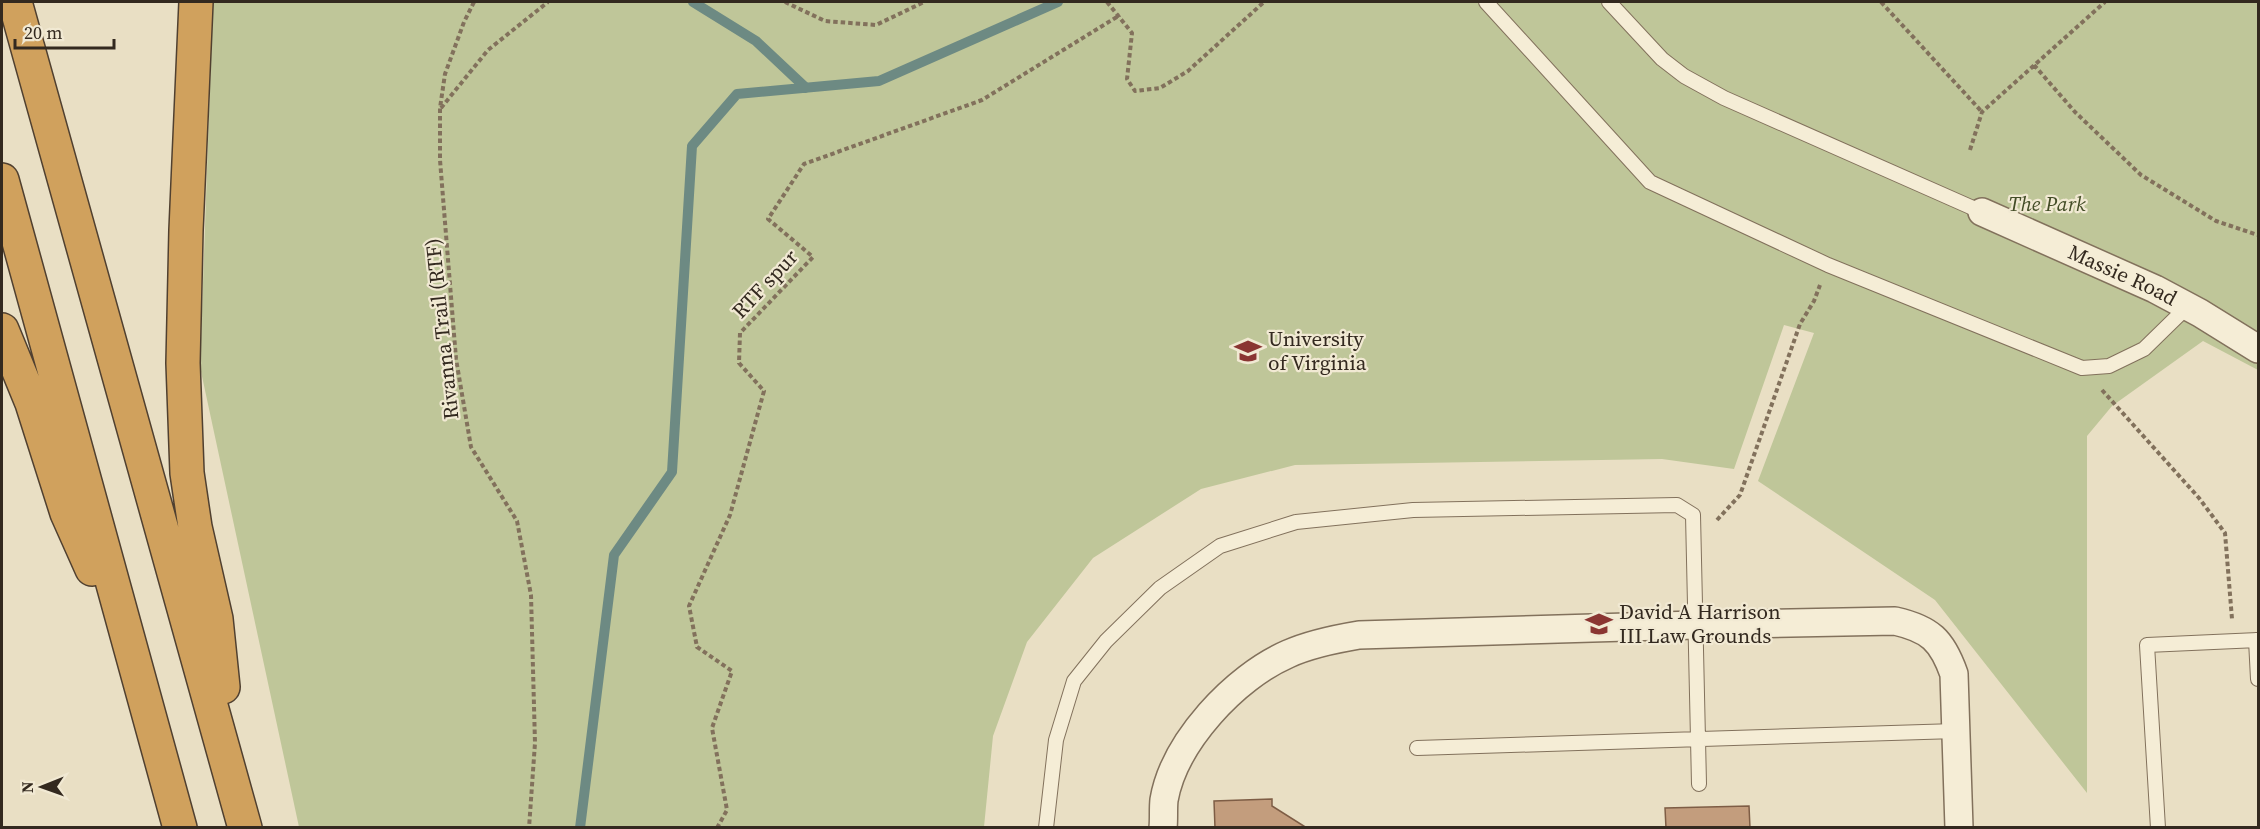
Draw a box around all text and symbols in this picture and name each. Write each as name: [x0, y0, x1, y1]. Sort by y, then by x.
scale bar: [15, 12, 114, 50]
text: 20 m: [24, 20, 62, 45]
park label: The Park: [2008, 189, 2086, 218]
street label: Rivanna Trail (RTF): [418, 237, 465, 421]
street label: Massie Road: [2064, 237, 2183, 312]
street label: RTF spur: [725, 243, 804, 325]
place label: University of Virginia: [1268, 324, 1367, 377]
school or university icon: University of Virginia: [1233, 336, 1263, 366]
place label: David A Harrison III Law Grounds: [1619, 597, 1781, 650]
school or university icon: David A Harrison III Law Grounds: [1584, 609, 1614, 639]
north arrow: [12, 757, 72, 817]
text: N: [16, 781, 38, 793]

